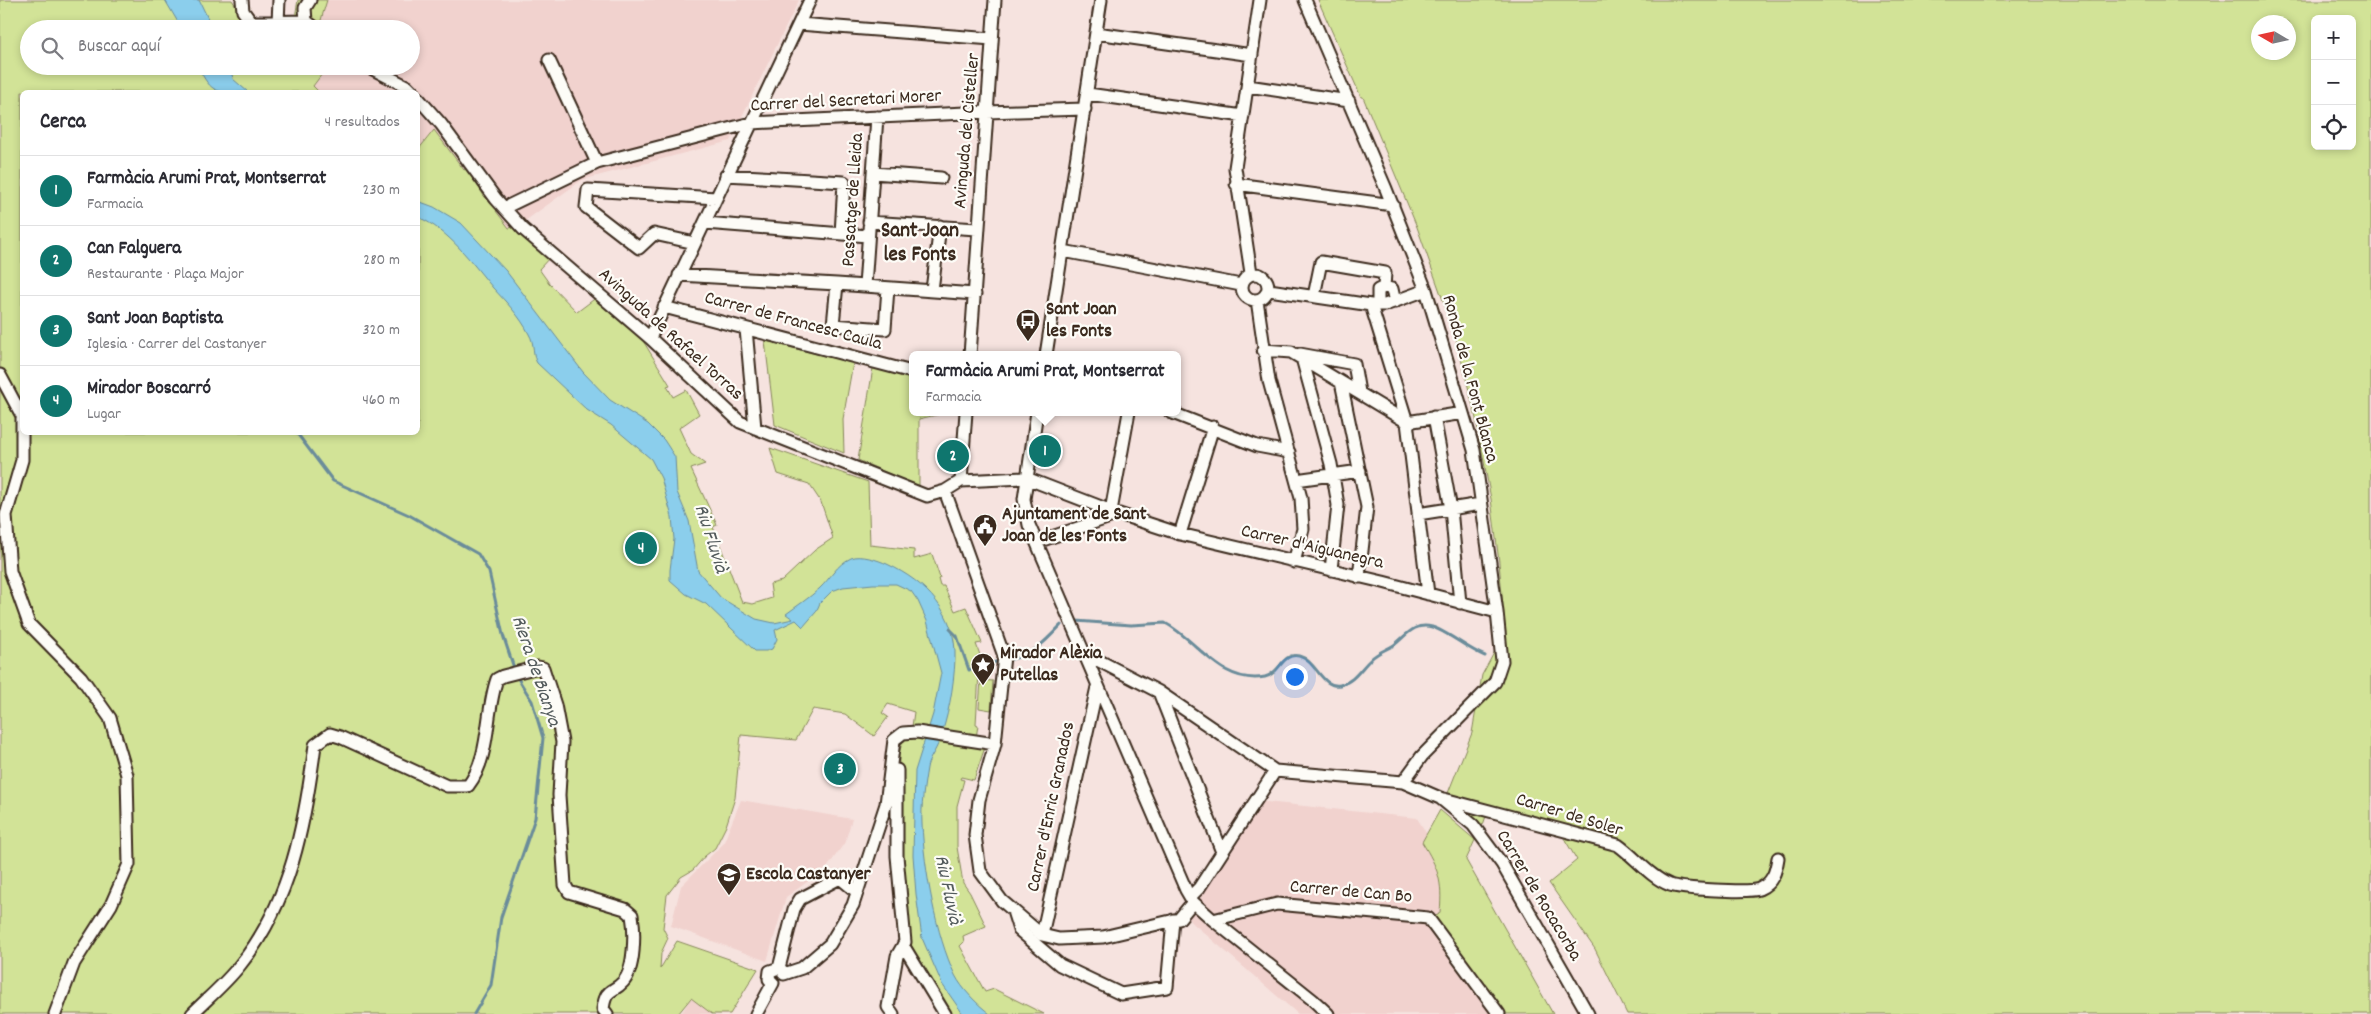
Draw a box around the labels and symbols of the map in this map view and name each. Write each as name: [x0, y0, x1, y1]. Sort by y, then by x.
north arrow: [2251, 15, 2296, 60]
street label: Avinguda del Cisteller: [948, 52, 988, 210]
street label: Carrer del Secretari Morer: [750, 84, 942, 120]
street label: Passatge de Lleida: [836, 131, 872, 268]
district label: Sant Joan les Fonts: [881, 217, 959, 271]
street label: Avinguda de Rafael Torras: [591, 262, 749, 408]
street label: Carrer de Francesc Caula: [701, 285, 886, 359]
street label: Ronda de la Font Blanca: [1434, 292, 1505, 467]
place label: Sant Joan les Fonts: [1046, 297, 1117, 346]
bus stop icon: Sant Joan les Fonts: [1015, 308, 1041, 342]
pin: 1: [1029, 432, 1061, 470]
pin: 2: [937, 437, 969, 475]
water label: Riu Fluvià: [686, 501, 735, 578]
place label: Ajuntament de Sant Joan de les Fonts: [1002, 502, 1147, 551]
public building icon: Ajuntament de Sant Joan de les Fonts: [972, 513, 998, 547]
street label: Carrer d'Aiguanegra: [1238, 518, 1387, 578]
pin: 4: [625, 529, 657, 567]
water label: Riera de Bianya: [503, 612, 568, 732]
place label: Mirador Alèxia Putellas: [1000, 641, 1103, 690]
place icon: Mirador Alèxia Putellas: [970, 652, 996, 686]
your location: [1282, 664, 1308, 690]
street label: Carrer d'Enric Granados: [1021, 719, 1083, 895]
pin: 3: [824, 750, 856, 788]
street label: Carrer de Soler: [1512, 787, 1626, 845]
street label: Carrer de Rocacorba: [1488, 825, 1588, 967]
water label: Riu Fluvià: [926, 852, 968, 929]
school or university icon: Escola Castanyer: [716, 862, 742, 896]
place label: Escola Castanyer: [746, 862, 872, 889]
street label: Carrer de Can Bo: [1289, 874, 1413, 912]

